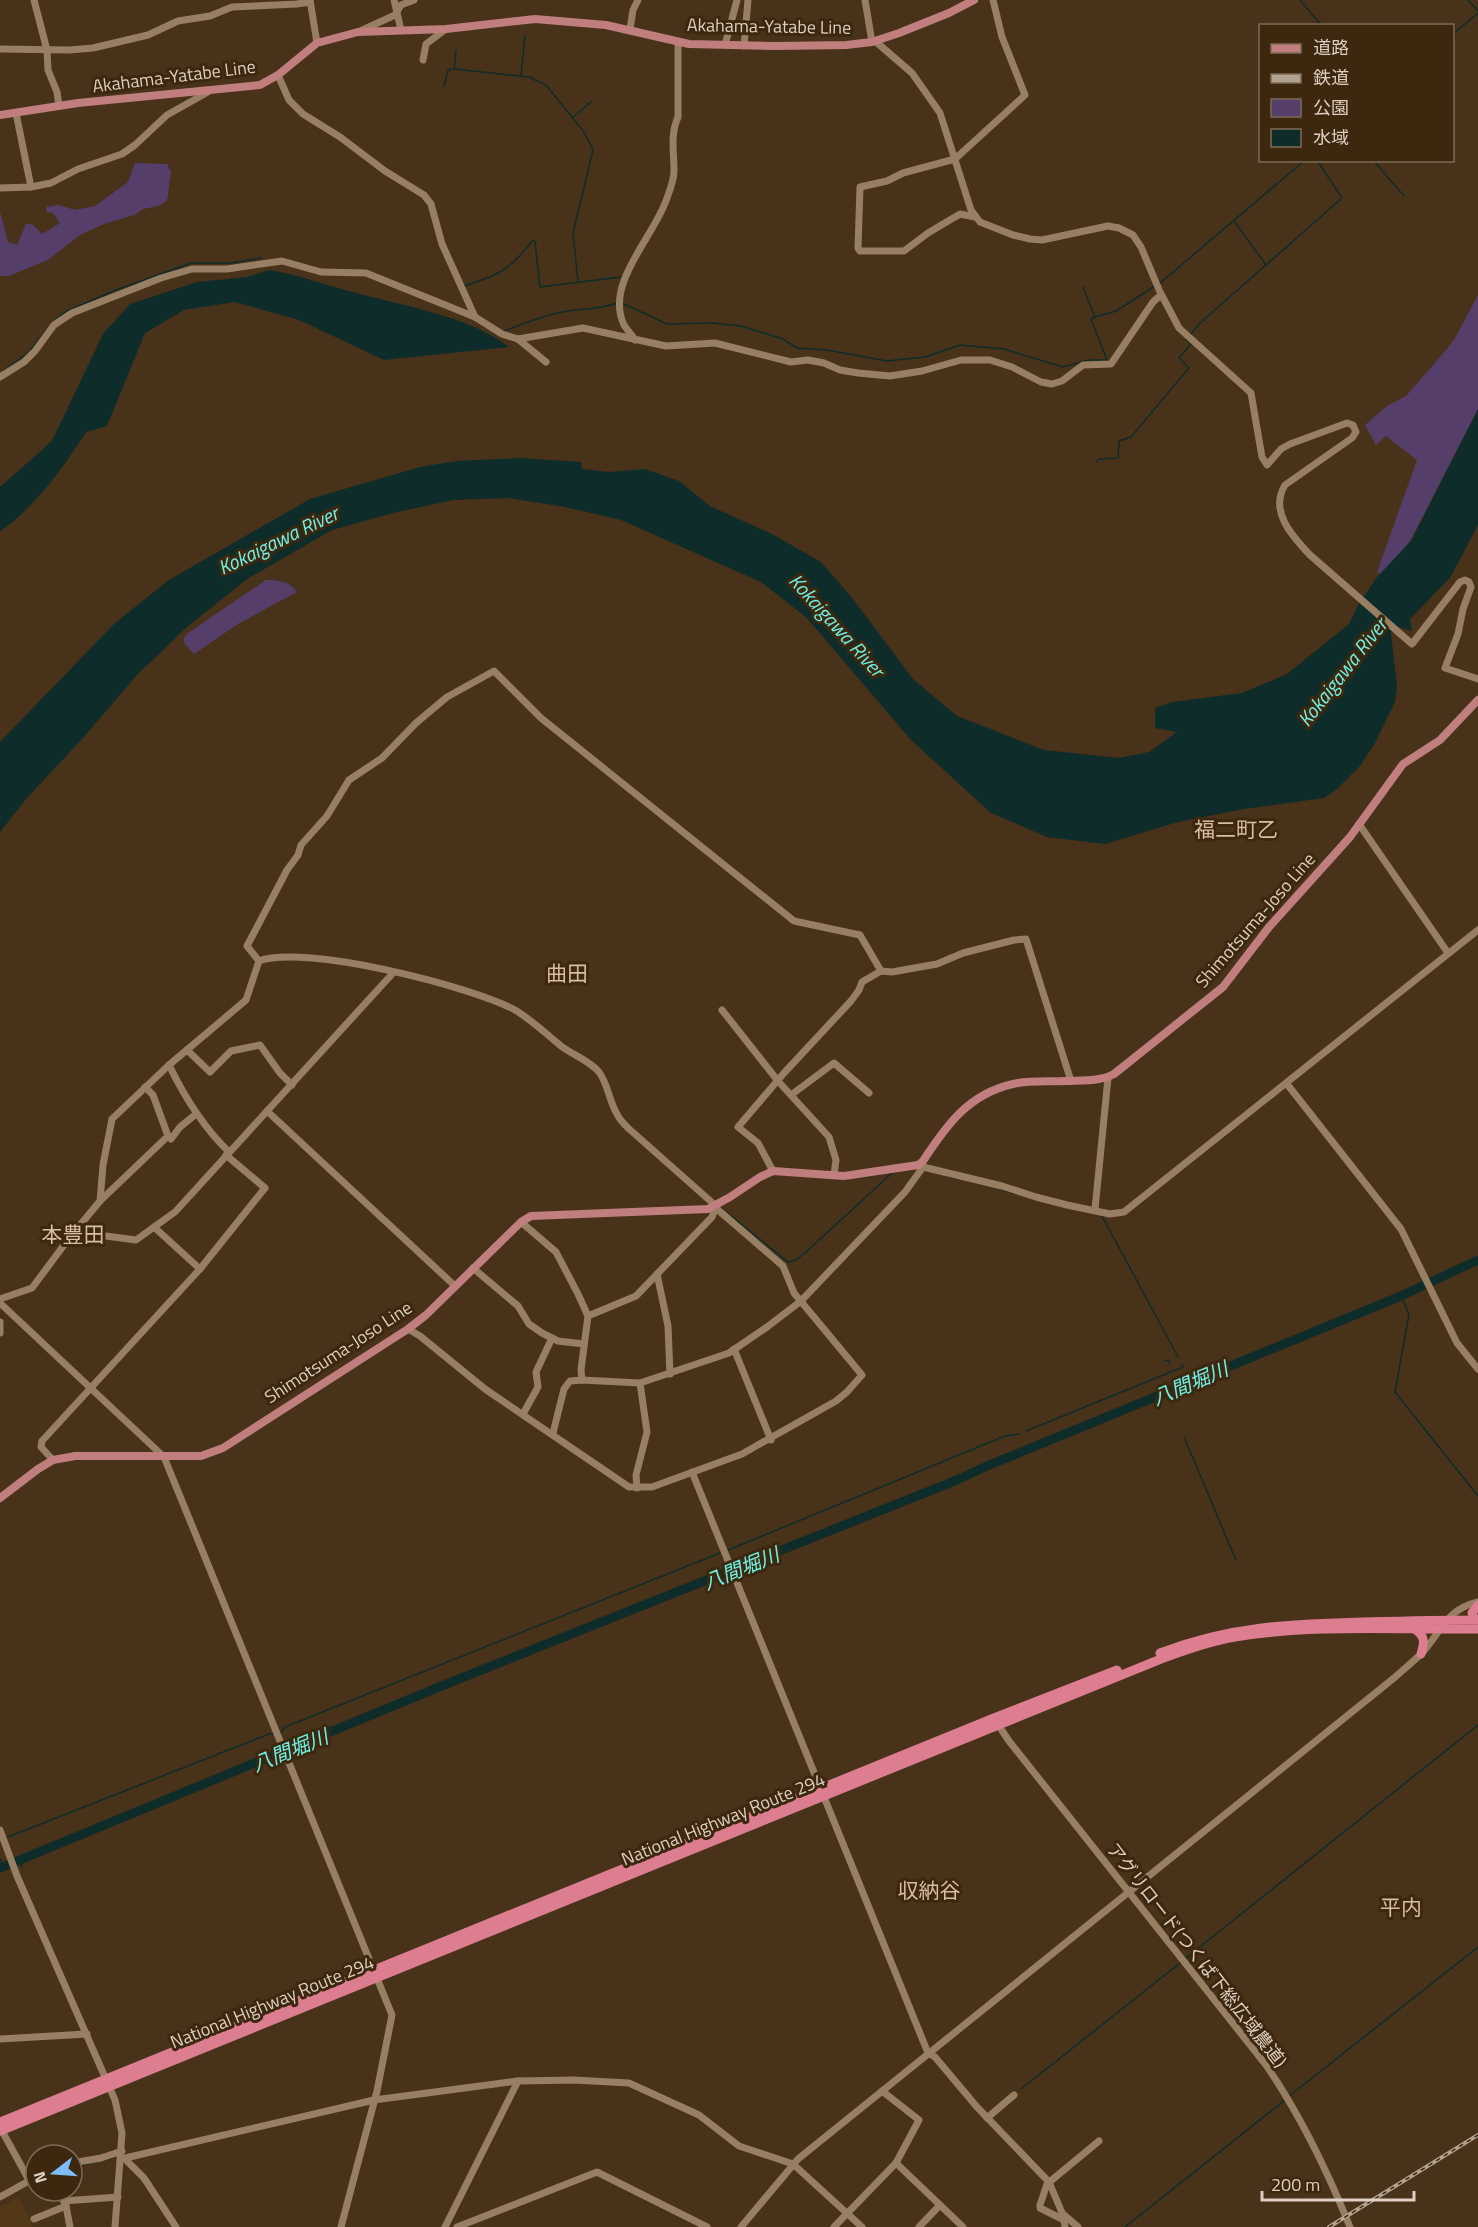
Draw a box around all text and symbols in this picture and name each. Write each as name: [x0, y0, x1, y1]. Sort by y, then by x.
street label: Akahama-Yatabe Line: [687, 11, 851, 41]
legend: [1259, 24, 1454, 162]
text: 道路: [1313, 34, 1349, 61]
street label: Akahama-Yatabe Line: [91, 53, 257, 99]
text: 鉄道: [1313, 64, 1349, 91]
text: 公園: [1313, 94, 1349, 121]
text: 水域: [1313, 124, 1349, 151]
water label: Kokaigawa River: [213, 496, 346, 583]
water label: Kokaigawa River: [782, 566, 894, 686]
water label: Kokaigawa River: [1290, 609, 1396, 733]
district label: 福二町乙: [1194, 813, 1278, 845]
street label: Shimotsuma-Joso Line: [1189, 847, 1321, 993]
district label: 曲田: [546, 957, 588, 989]
district label: 本豊田: [42, 1218, 105, 1250]
street label: Shimotsuma-Joso Line: [259, 1294, 417, 1410]
water label: 八間堀川: [1147, 1352, 1235, 1413]
water label: 八間堀川: [698, 1538, 786, 1597]
water label: 八間堀川: [247, 1720, 335, 1779]
street label: National Highway Route 294: [617, 1766, 829, 1872]
street label: アグリロード(つくば下総広域農道): [1101, 1837, 1293, 2073]
district label: 収納谷: [898, 1874, 961, 1906]
district label: 平内: [1380, 1891, 1422, 1923]
street label: National Highway Route 294: [166, 1949, 378, 2055]
north arrow: [24, 2143, 84, 2203]
scale bar: [1262, 2164, 1414, 2202]
text: N: [27, 2169, 53, 2186]
text: 200 m: [1271, 2171, 1320, 2198]

